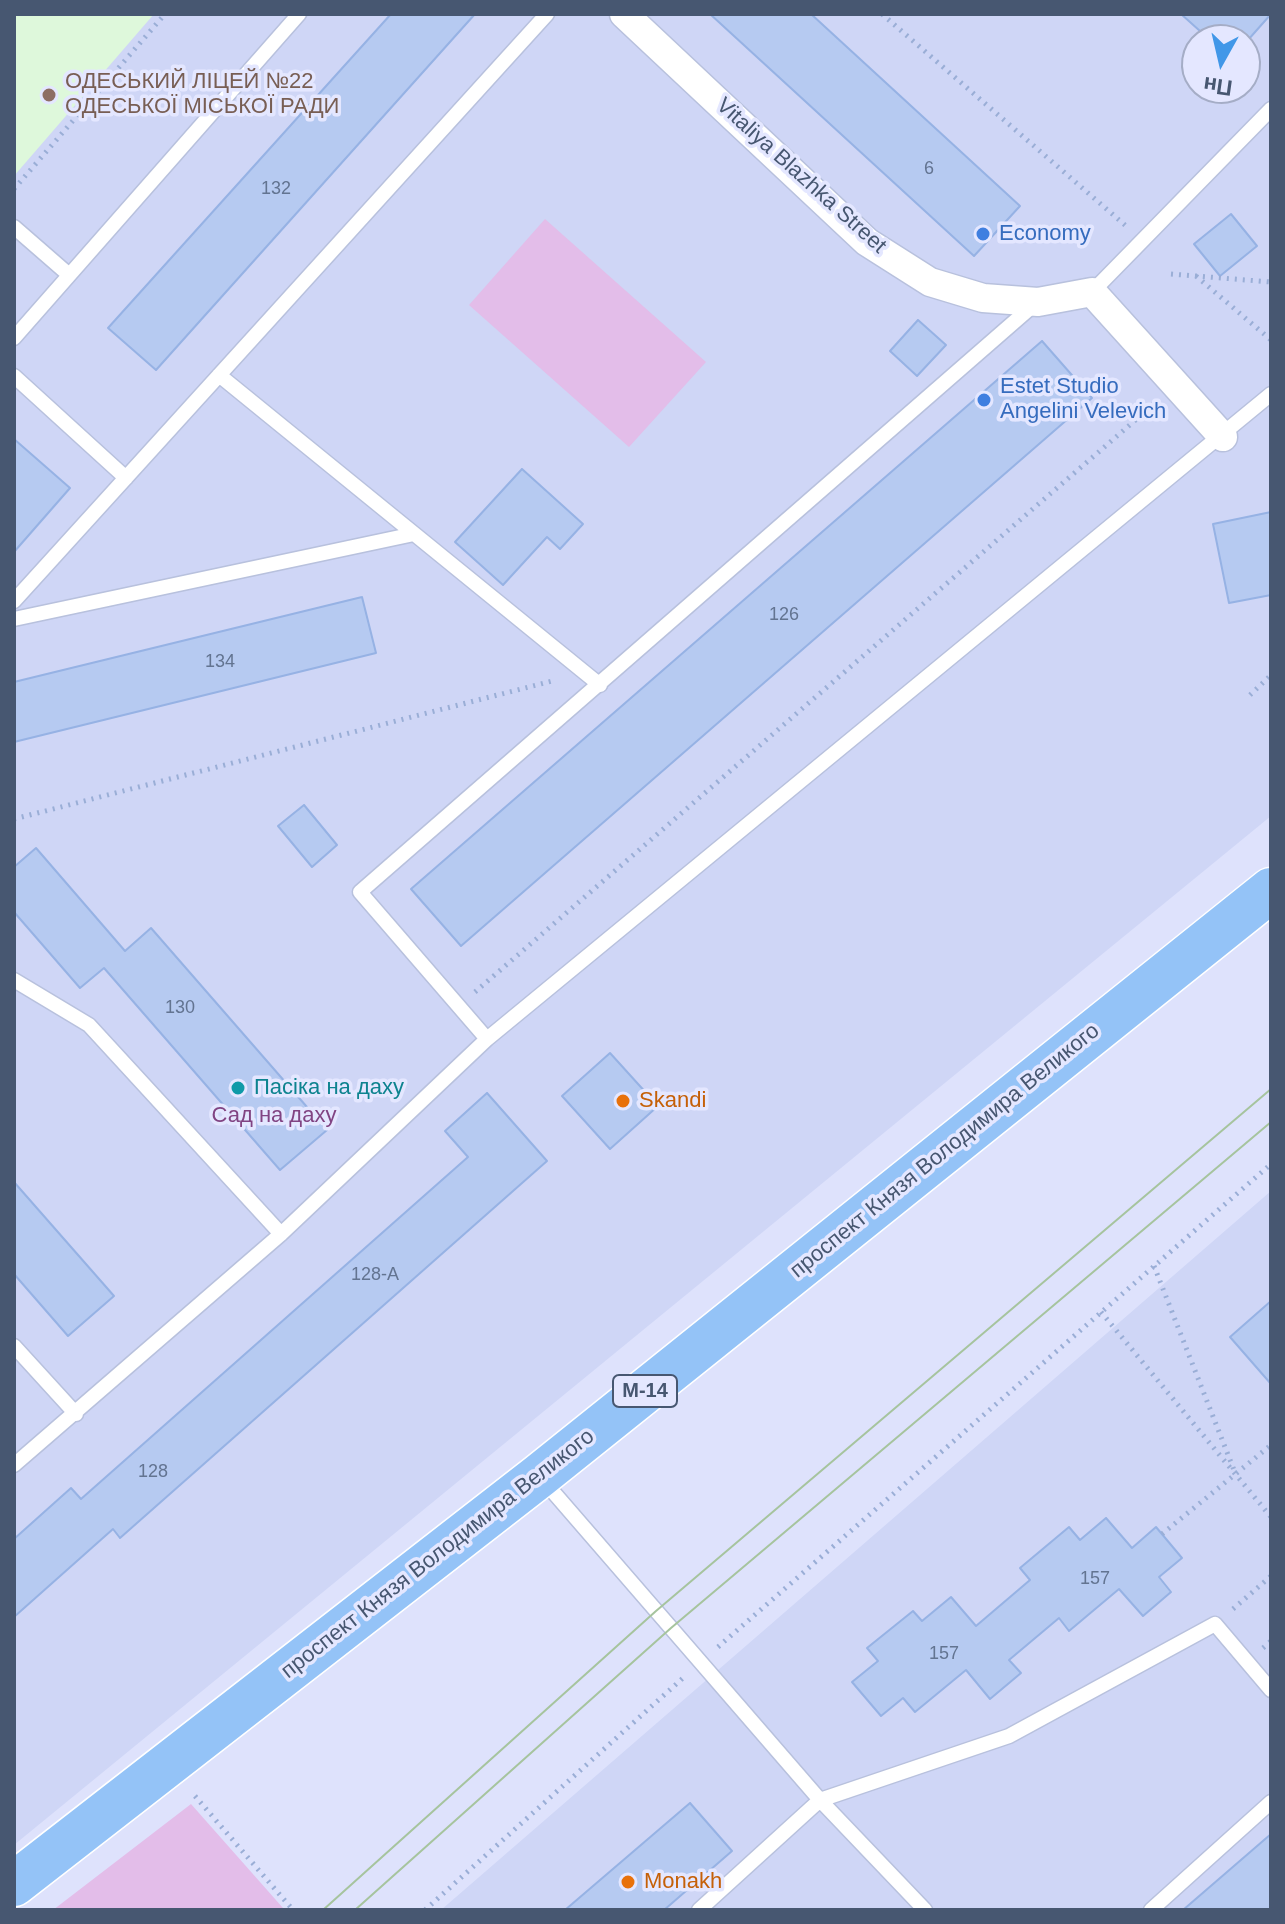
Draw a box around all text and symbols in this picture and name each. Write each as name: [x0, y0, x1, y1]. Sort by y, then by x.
north arrow: [1181, 24, 1261, 104]
place label: ОДЕСЬКИЙ ЛІЦЕЙ №22 ОДЕСЬКОЇ МІСЬКОЇ РАДИ: [65, 69, 339, 120]
text: Пн: [1202, 72, 1234, 101]
marker: ОДЕСЬКИЙ ЛІЦЕЙ №22 ОДЕСЬКОЇ МІСЬКОЇ РАДИ: [40, 86, 58, 104]
street label: Vitaliya Blazhka Street: [711, 93, 891, 259]
house number: 6: [924, 158, 934, 180]
house number: 132: [261, 178, 291, 200]
place label: Economy: [999, 221, 1091, 247]
marker: Economy: [974, 225, 992, 243]
place label: Estet Studio Angelini Velevich: [1000, 374, 1166, 426]
marker: Estet Studio Angelini Velevich: [975, 391, 993, 409]
house number: 126: [769, 604, 799, 626]
house number: 134: [205, 651, 235, 673]
house number: 130: [165, 997, 195, 1019]
street label: проспект Князя Володимира Великого: [785, 1018, 1105, 1284]
place label: Пасіка на даху: [254, 1075, 404, 1101]
marker: Пасіка на даху: [229, 1079, 247, 1097]
place label: Skandi: [639, 1088, 706, 1114]
marker: Skandi: [614, 1092, 632, 1110]
park label: Сад на даху: [212, 1103, 336, 1129]
house number: 128-А: [351, 1264, 399, 1286]
road number: М-14: [613, 1375, 677, 1407]
street label: проспект Князя Володимира Великого: [276, 1423, 600, 1685]
house number: 128: [138, 1461, 168, 1483]
house number: 157: [1080, 1568, 1110, 1590]
house number: 157: [929, 1643, 959, 1665]
place label: Monakh: [644, 1869, 722, 1895]
marker: Monakh: [619, 1873, 637, 1891]

